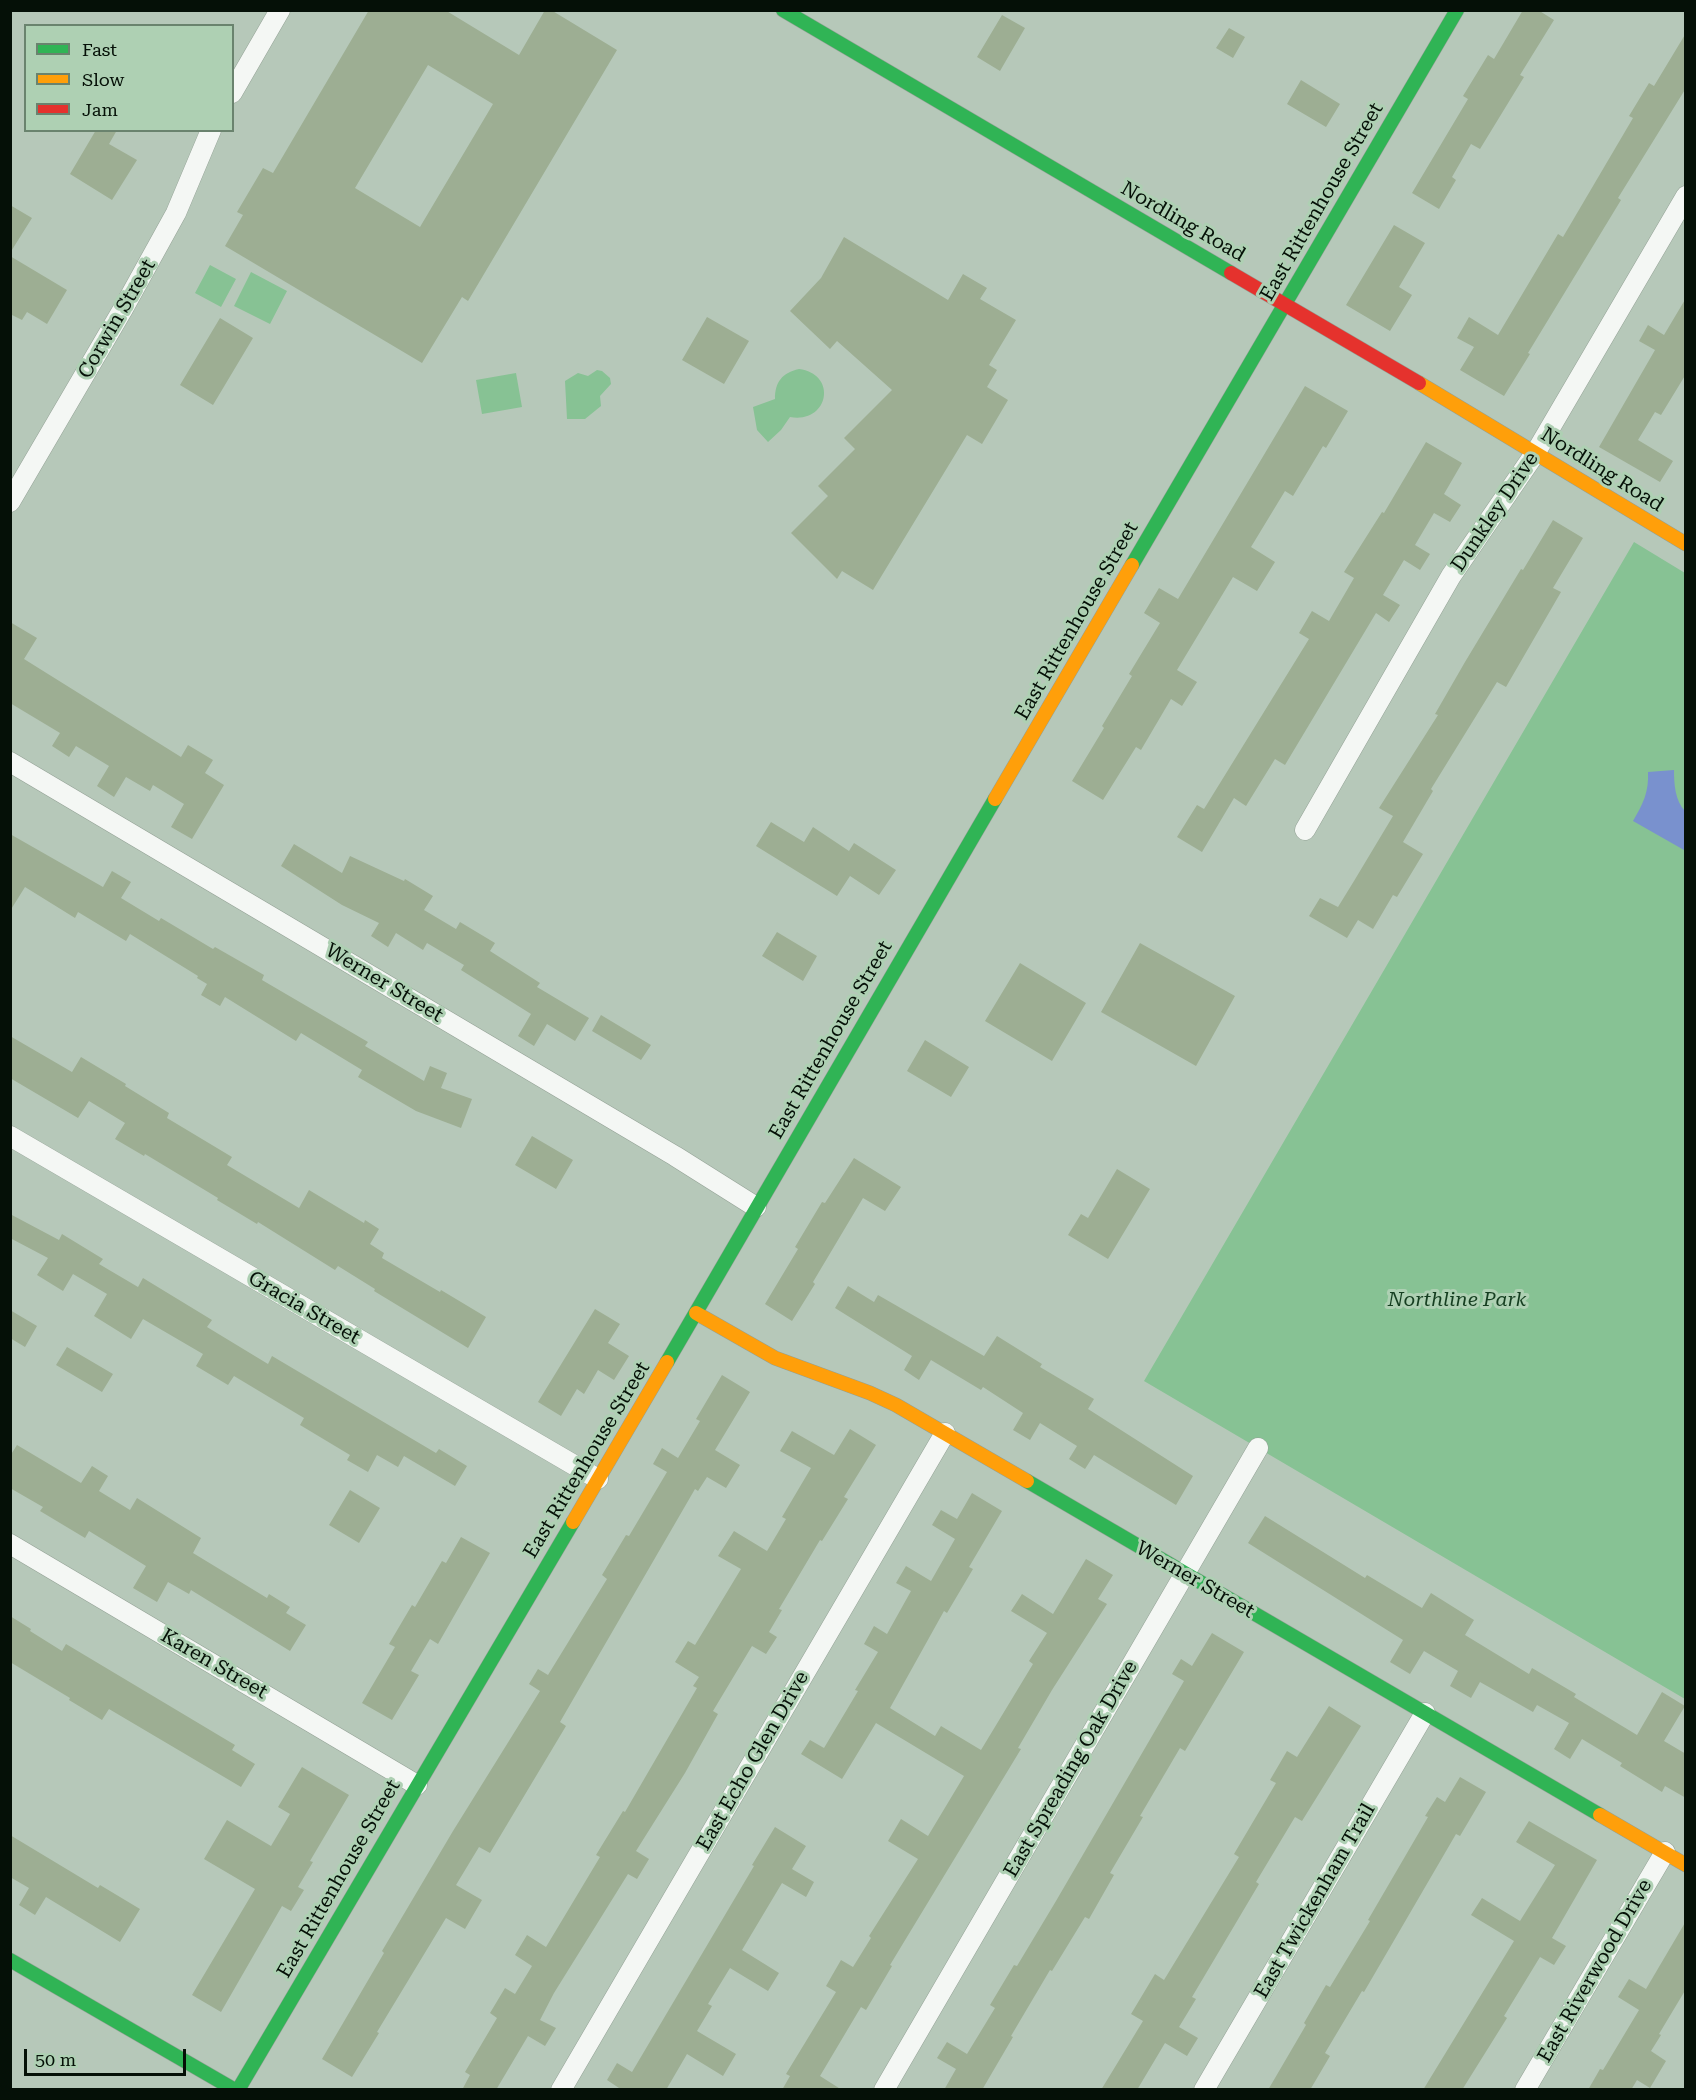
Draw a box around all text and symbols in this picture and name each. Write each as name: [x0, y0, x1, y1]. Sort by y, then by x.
legend: [24, 24, 234, 132]
text: Fast: [82, 39, 117, 60]
text: Slow: [82, 69, 124, 90]
text: Jam: [82, 99, 118, 120]
street label: East Rittenhouse Street: [1255, 99, 1389, 305]
street label: Nordling Road: [1116, 177, 1250, 267]
street label: Corwin Street: [73, 255, 161, 383]
street label: Nordling Road: [1536, 423, 1668, 517]
street label: Dunkley Drive: [1446, 448, 1544, 576]
street label: East Rittenhouse Street: [1010, 518, 1144, 724]
street label: East Rittenhouse Street: [764, 937, 898, 1143]
street label: Werner Street: [321, 938, 447, 1028]
street label: Gracia Street: [244, 1266, 364, 1350]
park label: Northline Park: [1388, 1288, 1526, 1312]
street label: East Rittenhouse Street: [519, 1357, 655, 1563]
street label: Werner Street: [1131, 1536, 1259, 1624]
street label: Karen Street: [156, 1624, 272, 1704]
street label: East Spreading Oak Drive: [999, 1656, 1143, 1882]
street label: East Echo Glen Drive: [692, 1667, 814, 1855]
street label: East Rittenhouse Street: [272, 1776, 406, 1982]
street label: East Twickenham Trail: [1249, 1799, 1381, 2003]
street label: East Riverwood Drive: [1533, 1875, 1657, 2067]
scale bar: [27, 2037, 189, 2075]
text: 50 m: [35, 2049, 76, 2070]

